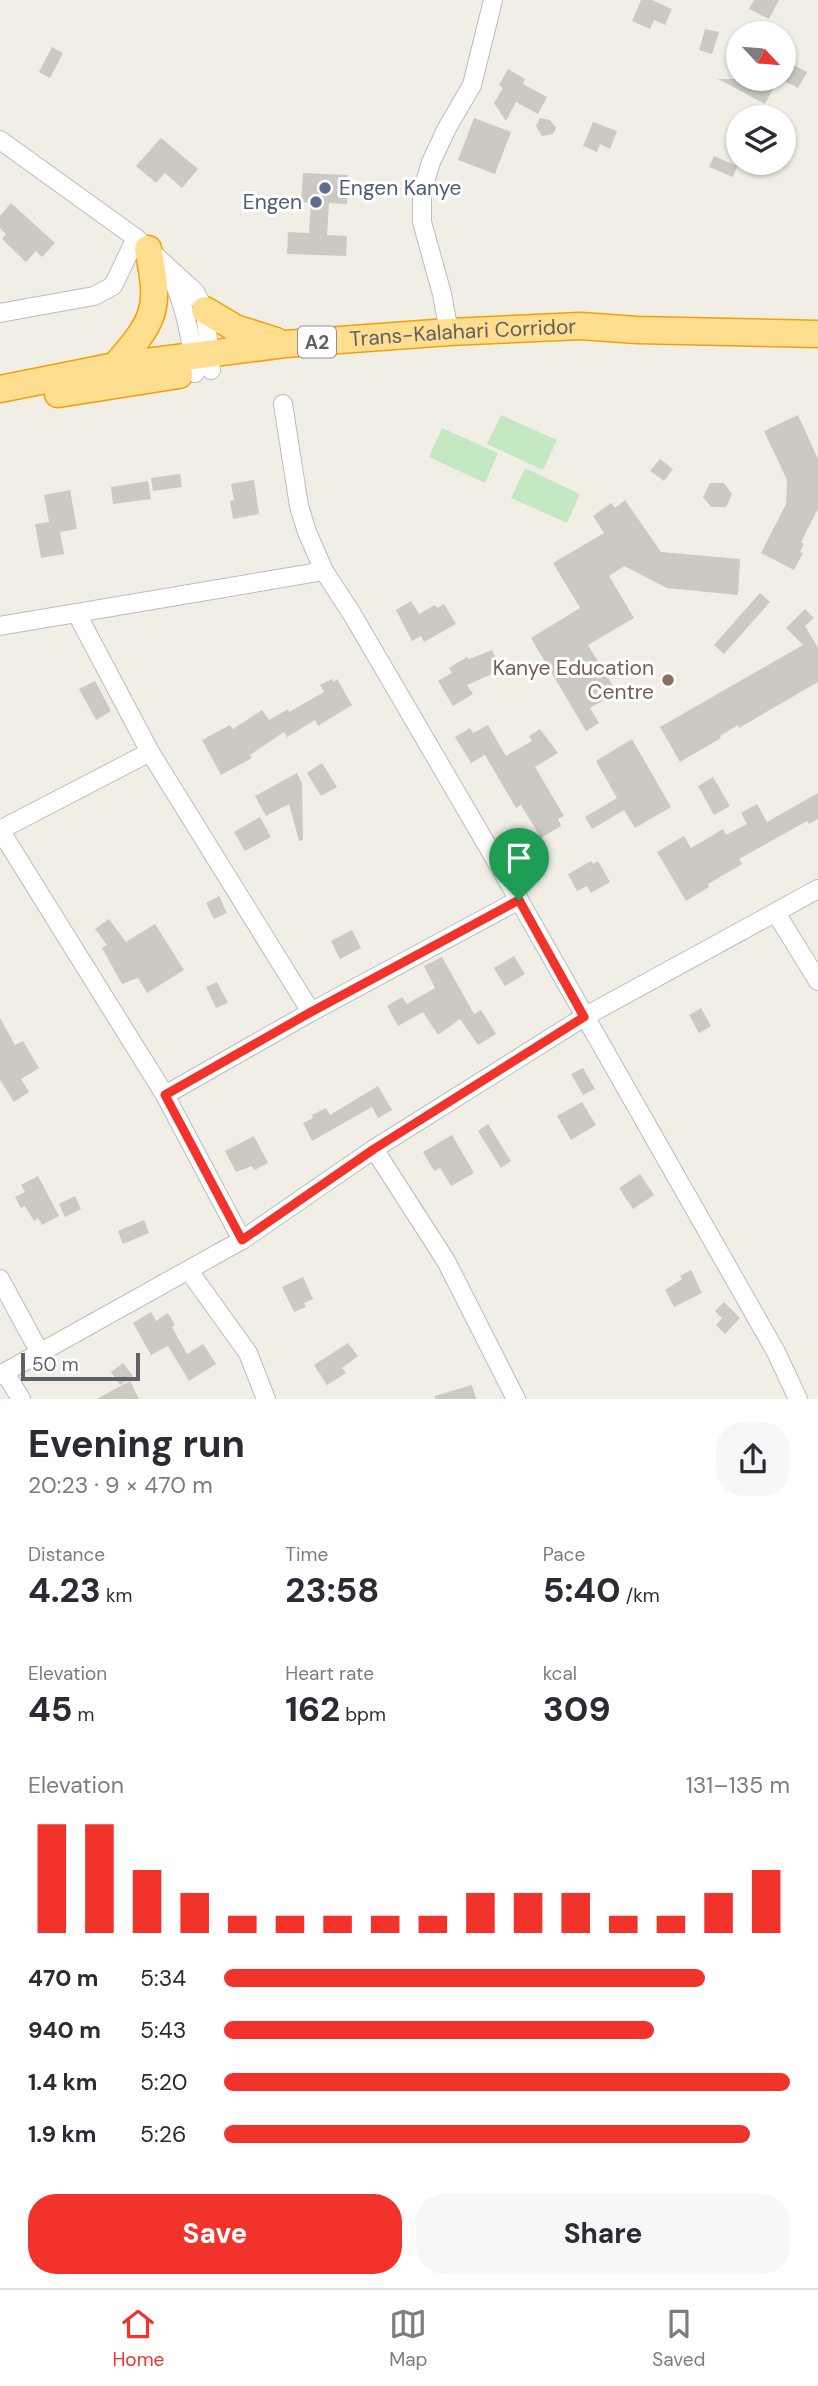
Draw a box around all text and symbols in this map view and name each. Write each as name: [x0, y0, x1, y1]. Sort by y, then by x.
north arrow: [726, 21, 796, 91]
map controls: [726, 21, 796, 175]
button: layers: [726, 105, 796, 175]
place label: Engen Kanye: [339, 174, 461, 202]
marker: Engen Kanye: [317, 180, 333, 196]
place label: Engen: [243, 188, 302, 216]
marker: Engen: [308, 194, 324, 210]
street label: Trans-Kalahari Corridor: [349, 312, 577, 353]
road number: A2: [298, 326, 336, 358]
place label: Kanye Education Centre: [493, 654, 654, 706]
marker: Kanye Education Centre: [660, 672, 676, 688]
pin: [489, 828, 549, 900]
icon: arrive: [500, 839, 538, 877]
scale bar: [21, 1350, 140, 1382]
text: 50 m: [32, 1352, 79, 1377]
text: Evening run: [28, 1419, 245, 1469]
button: share: [716, 1422, 790, 1496]
text: 20:23 · 9 × 470 m: [28, 1470, 213, 1500]
text: Distance: [28, 1542, 105, 1567]
text: Time: [285, 1542, 328, 1567]
text: Pace: [543, 1542, 585, 1567]
text: 4.23: [28, 1567, 101, 1613]
text: 23:58: [285, 1567, 379, 1613]
text: 5:40: [543, 1567, 621, 1613]
text: km: [101, 1583, 132, 1608]
text: /km: [621, 1583, 660, 1608]
text: Elevation: [28, 1661, 107, 1686]
text: Heart rate: [285, 1661, 374, 1686]
text: kcal: [543, 1661, 577, 1686]
text: 45: [28, 1686, 73, 1732]
text: 162: [285, 1686, 340, 1732]
text: 309: [543, 1686, 611, 1732]
text: m: [73, 1702, 95, 1727]
text: bpm: [340, 1702, 386, 1727]
text: Elevation: [28, 1770, 124, 1800]
text: 131–135 m: [686, 1770, 790, 1800]
text: 470 m: [28, 1963, 98, 1993]
text: 5:34: [140, 1963, 186, 1993]
text: 940 m: [28, 2015, 101, 2045]
text: 5:43: [140, 2015, 186, 2045]
text: 1.4 km: [28, 2067, 97, 2097]
text: 5:20: [140, 2067, 187, 2097]
text: 1.9 km: [28, 2119, 96, 2149]
text: 5:26: [140, 2119, 186, 2149]
button: Save: [28, 2194, 402, 2274]
button: Share: [416, 2194, 790, 2274]
tab: Home: [112, 2305, 164, 2372]
tab: Map: [389, 2305, 427, 2372]
tab: Saved: [652, 2305, 706, 2372]

